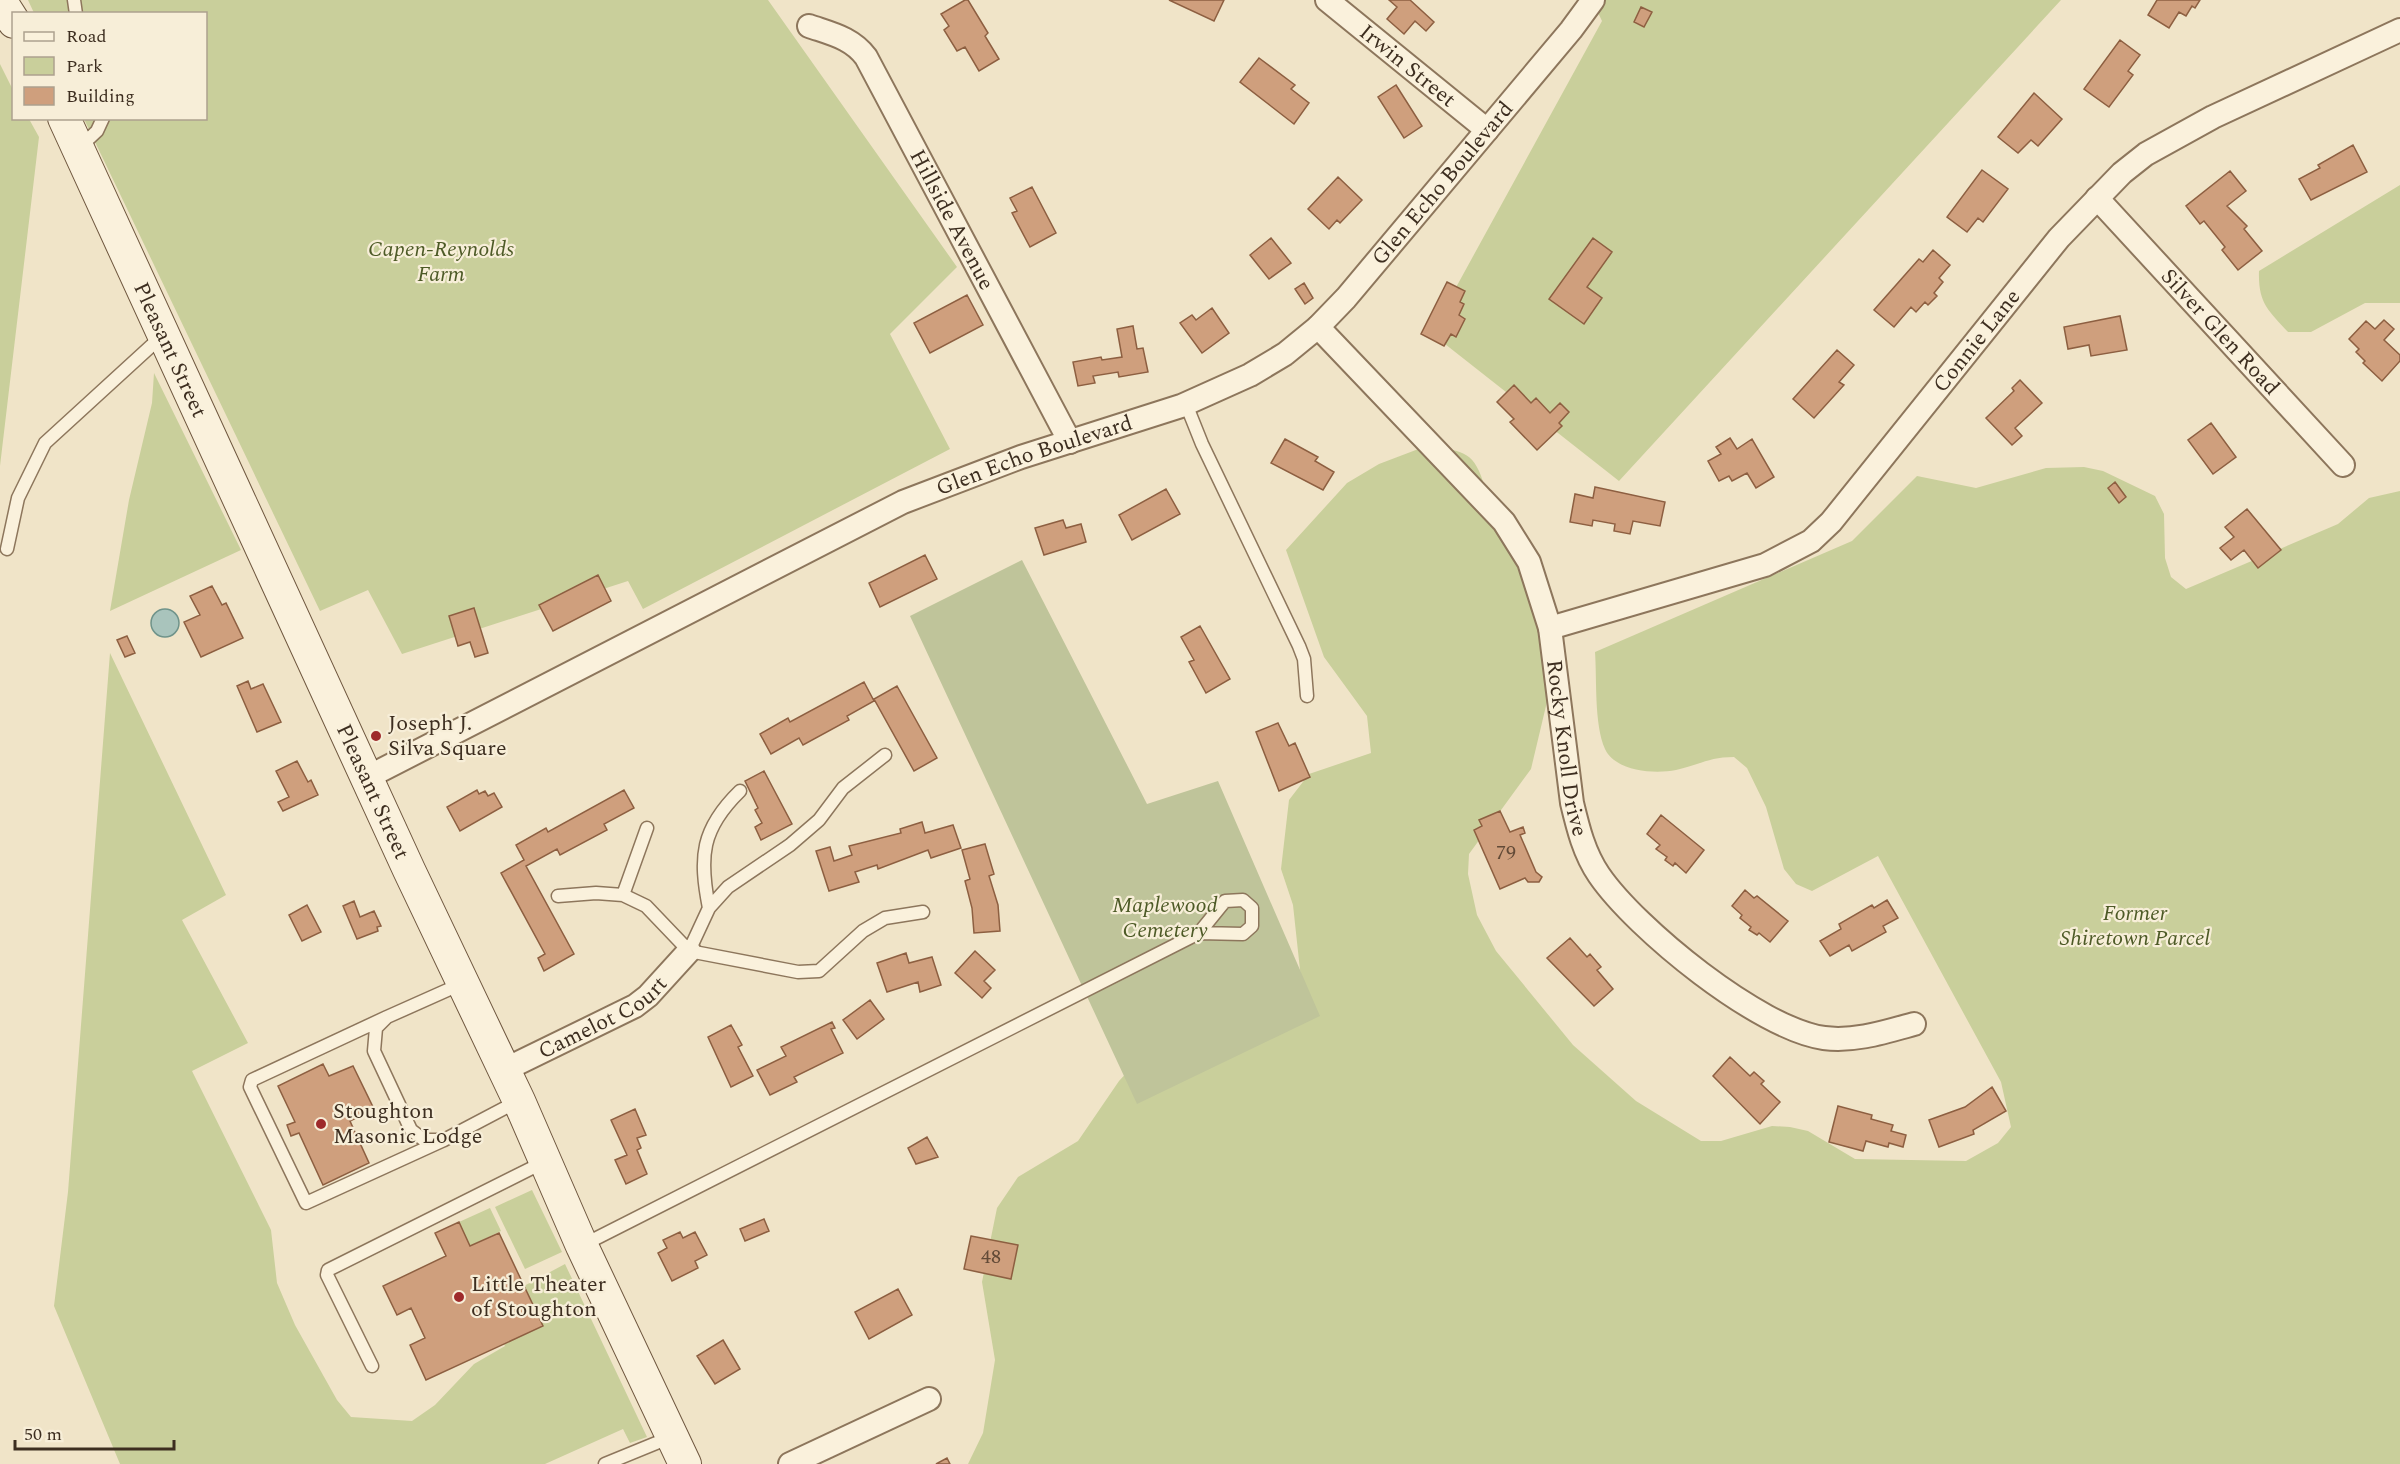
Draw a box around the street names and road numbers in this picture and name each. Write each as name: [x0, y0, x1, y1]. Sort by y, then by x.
street label: Irwin Street: [1352, 16, 1464, 115]
street label: Glen Echo Boulevard: [1363, 94, 1521, 273]
street label: Hillside Avenue: [901, 143, 1003, 296]
street label: Silver Glen Road: [2153, 261, 2288, 403]
street label: Pleasant Street: [125, 276, 216, 423]
street label: Connie Lane: [1925, 282, 2028, 400]
street label: Glen Echo Boulevard: [931, 406, 1137, 504]
street label: Rocky Knoll Drive: [1538, 658, 1596, 840]
street label: Pleasant Street: [328, 718, 419, 865]
street label: Camelot Court: [532, 968, 675, 1067]

